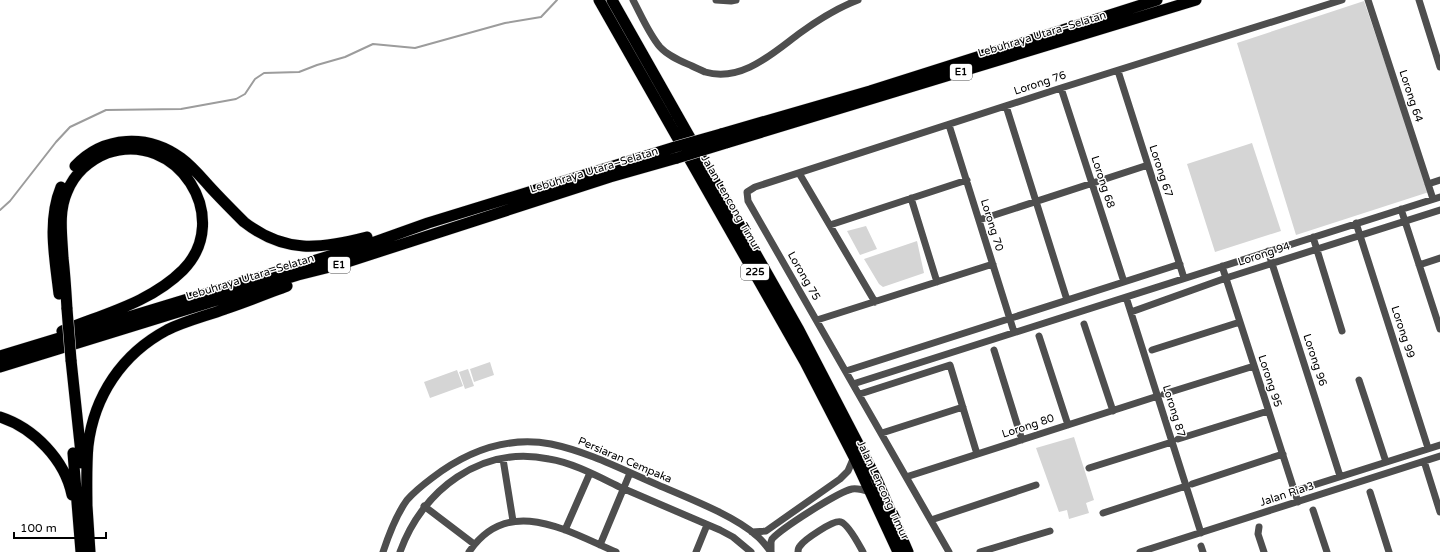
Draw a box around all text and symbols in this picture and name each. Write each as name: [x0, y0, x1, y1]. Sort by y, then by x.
street label: Lebuhraya Utara–Selatan: [976, 8, 1108, 60]
road number: E1: [950, 64, 972, 80]
street label: Lorong 76: [1012, 68, 1068, 98]
street label: Lorong 64: [1396, 68, 1426, 124]
street label: Lorong 67: [1146, 143, 1176, 199]
street label: Lebuhraya Utara–Selatan: [528, 144, 660, 196]
street label: Jalan Lencong Timur: [698, 153, 764, 254]
street label: Lorong 68: [1088, 154, 1118, 210]
street label: Lorong 70: [978, 197, 1006, 253]
street label: Lorong 94: [1236, 239, 1292, 269]
street label: Lorong 75: [785, 249, 823, 303]
street label: Lebuhraya Utara–Selatan: [184, 251, 316, 303]
road number: E1: [328, 257, 350, 273]
road number: 225: [741, 264, 769, 280]
street label: Lorong 99: [1388, 304, 1418, 360]
street label: Lorong 96: [1300, 332, 1330, 388]
street label: Lorong 95: [1255, 353, 1285, 409]
street label: Lorong 87: [1160, 383, 1188, 439]
street label: Lorong 80: [1000, 411, 1056, 441]
street label: Persiaran Cempaka: [576, 434, 674, 486]
street label: Jalan Lencong Timur: [854, 438, 912, 543]
street label: Jalan Ria 3: [1258, 479, 1316, 509]
scale bar: [14, 514, 106, 540]
text: 100 m: [20, 521, 57, 535]

